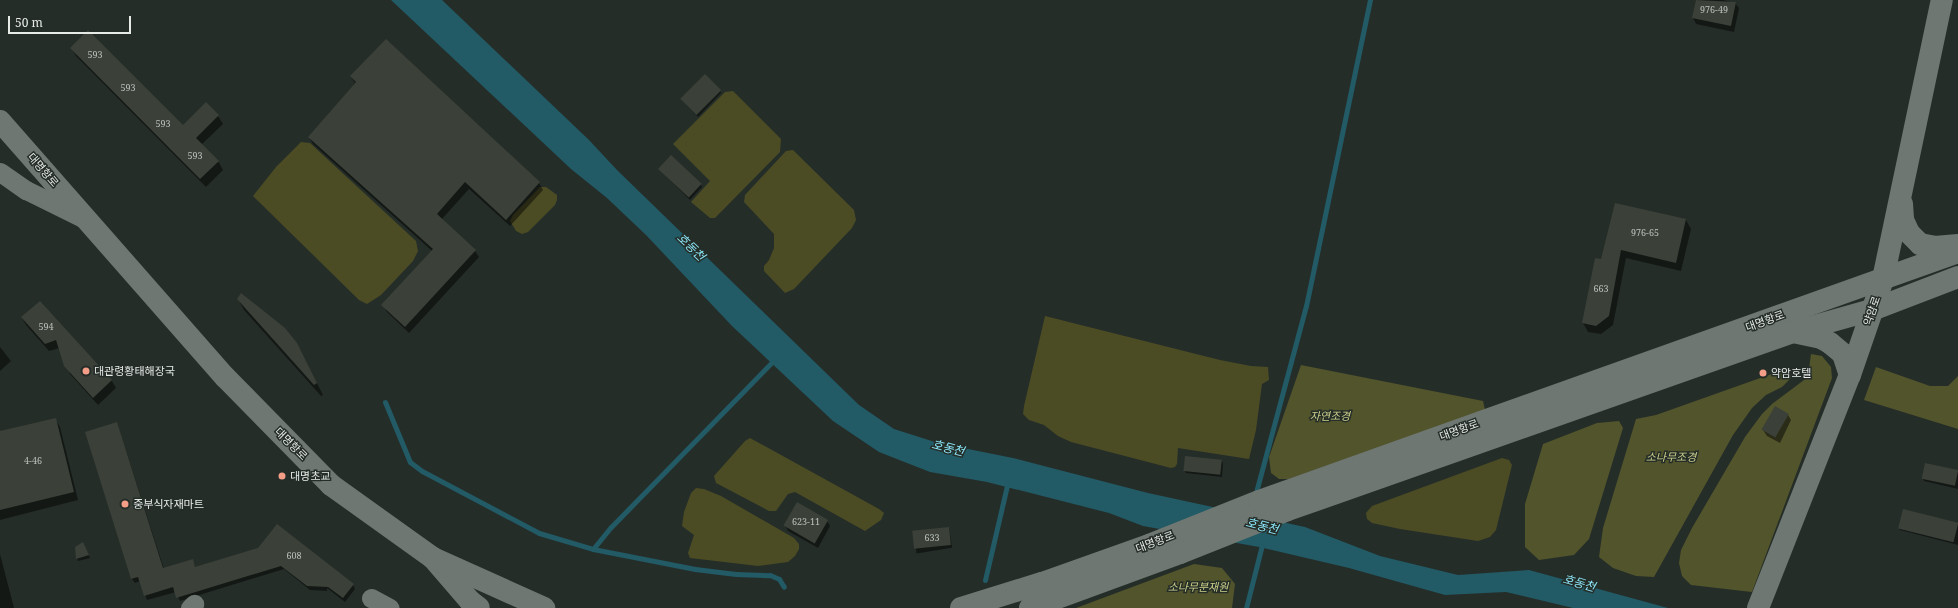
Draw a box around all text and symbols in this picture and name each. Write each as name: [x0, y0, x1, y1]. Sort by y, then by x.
house number: 976-49: [1700, 5, 1728, 15]
scale bar: [10, 8, 133, 34]
text: 50 m: [15, 14, 43, 31]
house number: 593: [87, 50, 103, 60]
house number: 593: [120, 83, 136, 93]
house number: 593: [155, 119, 171, 129]
street label: 대명항로: [25, 150, 61, 190]
house number: 593: [187, 151, 203, 161]
house number: 976-65: [1631, 228, 1659, 238]
water label: 호동천: [674, 230, 708, 264]
house number: 663: [1593, 284, 1609, 294]
street label: 약암로: [1861, 294, 1883, 328]
street label: 대명항로: [1744, 308, 1786, 334]
house number: 594: [38, 322, 54, 332]
place label: 대관령황태해장국: [94, 364, 175, 378]
marker: 대관령황태해장국: [81, 366, 91, 376]
place label: 약암호텔: [1771, 366, 1811, 380]
marker: 약암호텔: [1758, 368, 1768, 378]
park label: 자연조경: [1310, 409, 1350, 423]
street label: 대명항로: [1438, 417, 1480, 443]
street label: 대명항로: [272, 425, 310, 463]
water label: 호동천: [930, 437, 966, 459]
park label: 소나무조경: [1646, 450, 1696, 464]
house number: 4-46: [24, 456, 42, 466]
place label: 대명초교: [290, 469, 330, 483]
marker: 대명초교: [277, 471, 287, 481]
place label: 중부식자재마트: [133, 497, 204, 511]
marker: 중부식자재마트: [120, 499, 130, 509]
water label: 호동천: [1244, 515, 1280, 537]
house number: 623-11: [792, 517, 820, 527]
street label: 대명항로: [1134, 529, 1176, 555]
house number: 633: [924, 533, 940, 543]
house number: 608: [286, 551, 302, 561]
water label: 호동천: [1561, 572, 1597, 594]
park label: 소나무분재원: [1168, 580, 1228, 594]

